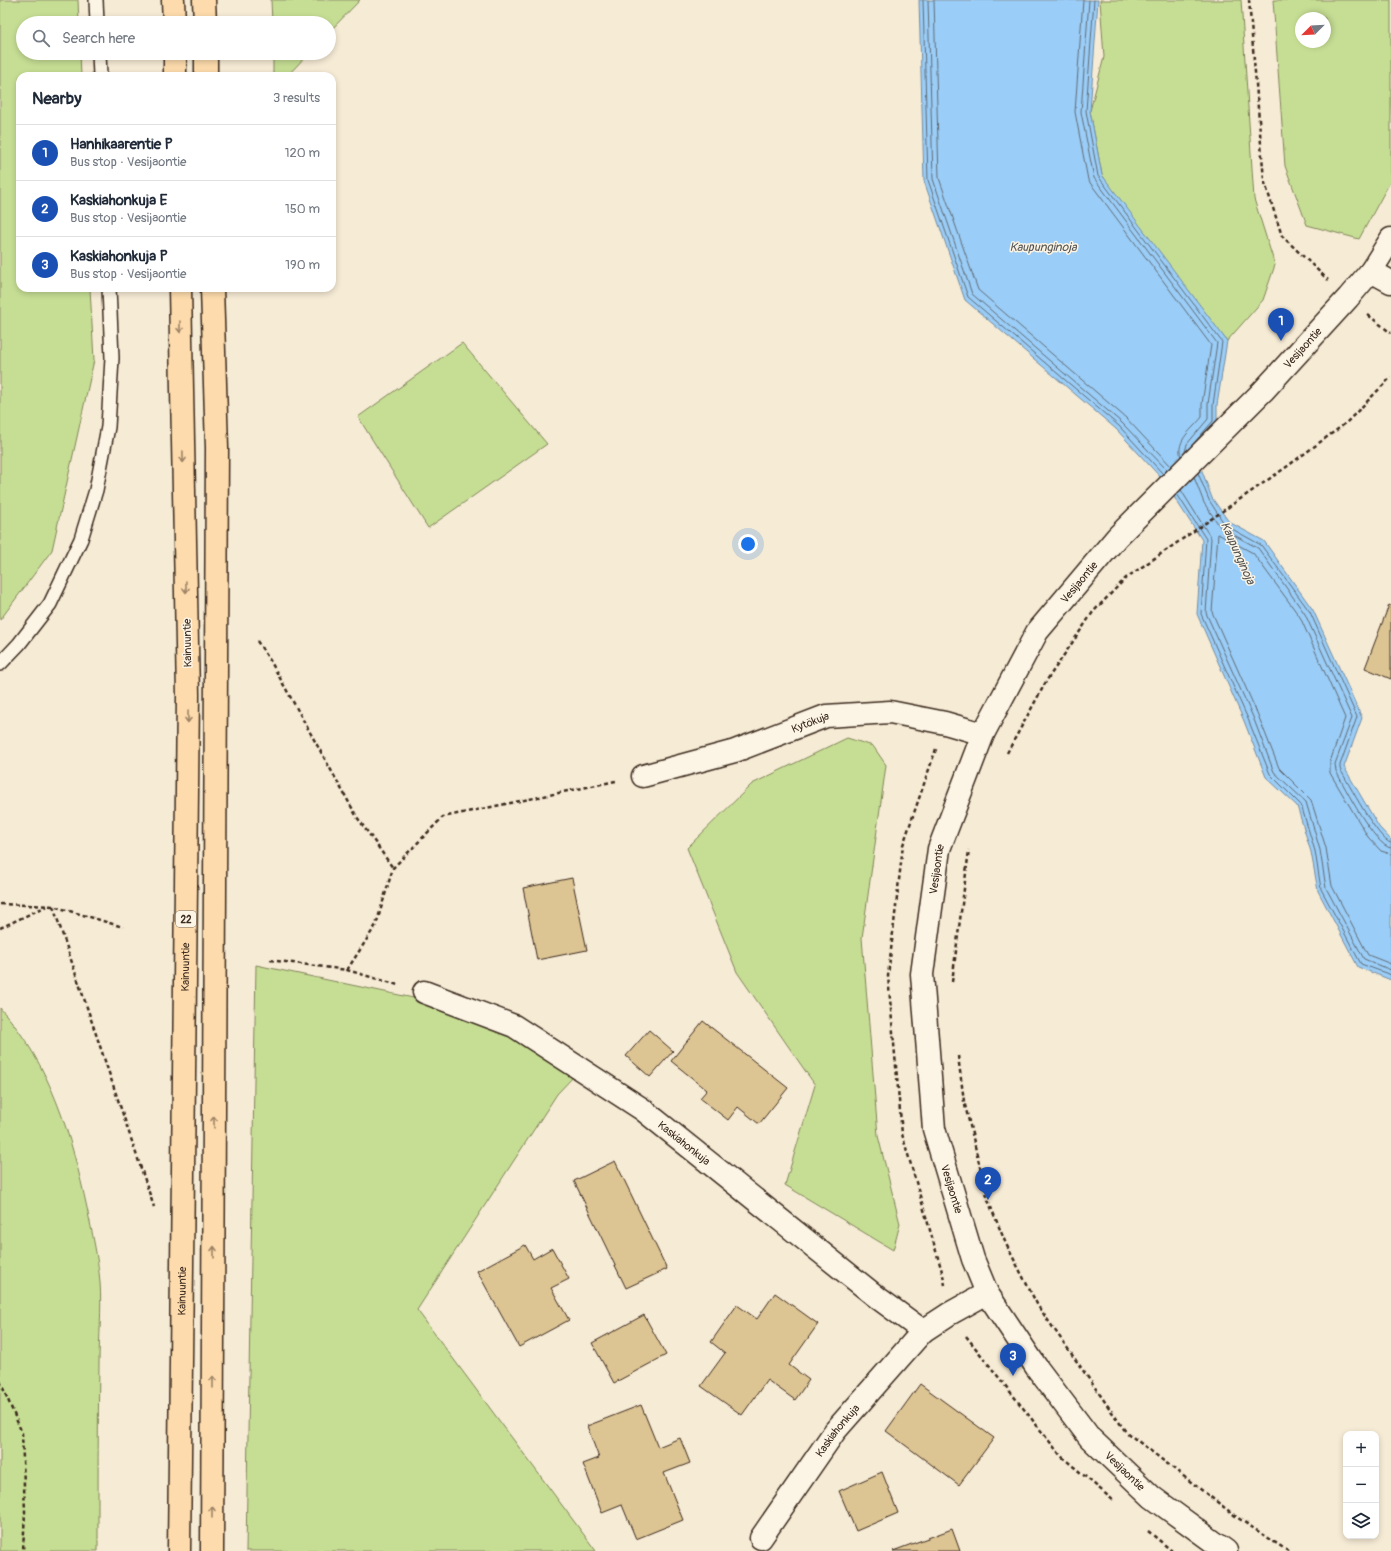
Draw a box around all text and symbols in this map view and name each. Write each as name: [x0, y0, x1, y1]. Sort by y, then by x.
north arrow: [1295, 12, 1331, 48]
search box: [16, 16, 336, 60]
icon: search: [30, 27, 52, 49]
text: Search here: [62, 29, 135, 48]
text: Nearby: [32, 88, 81, 109]
text: 3 results: [273, 90, 320, 106]
text: Hanhikaarentie P: [70, 135, 173, 154]
text: 1: [42, 145, 48, 161]
text: 120 m: [284, 145, 320, 161]
text: Bus stop · Vesijaontie: [70, 154, 186, 170]
text: Kaskiahonkuja E: [70, 191, 167, 210]
text: 2: [41, 201, 49, 217]
text: 150 m: [285, 201, 320, 217]
text: Bus stop · Vesijaontie: [70, 210, 186, 226]
water label: Kaupunginoja: [1010, 240, 1078, 255]
text: Kaskiahonkuja P: [70, 247, 168, 266]
text: 3: [41, 257, 49, 273]
text: 190 m: [285, 257, 320, 273]
text: Bus stop · Vesijaontie: [70, 266, 186, 282]
pin: 1: [1268, 308, 1294, 341]
one-way arrow: [177, 320, 184, 333]
street label: Vesijaontie: [1281, 325, 1325, 371]
one-way arrow: [179, 450, 187, 463]
water label: Kaupunginoja: [1217, 520, 1259, 588]
your location: [738, 534, 758, 554]
street label: Vesijaontie: [1058, 558, 1101, 606]
one-way arrow: [182, 580, 190, 593]
street label: Kainuuntie: [181, 618, 194, 668]
one-way arrow: [184, 710, 192, 723]
street label: Kytökuja: [790, 710, 829, 736]
street label: Vesijaontie: [927, 842, 948, 895]
road number: 22: [176, 911, 196, 927]
street label: Kainuuntie: [179, 942, 192, 992]
one-way arrow: [210, 1116, 218, 1129]
street label: Kaskiahonkuja: [655, 1118, 713, 1168]
street label: Vesijaontie: [938, 1163, 965, 1216]
pin: 2: [975, 1167, 1001, 1200]
one-way arrow: [210, 1246, 218, 1259]
street label: Kainuuntie: [175, 1266, 189, 1316]
pin: 3: [1000, 1343, 1026, 1376]
one-way arrow: [209, 1376, 217, 1389]
street label: Kaskiahonkuja: [813, 1402, 862, 1459]
map controls: [1343, 1431, 1379, 1539]
button: +: [1343, 1431, 1379, 1467]
street label: Vesijaontie: [1102, 1449, 1148, 1494]
button: −: [1343, 1467, 1379, 1503]
button: layers: [1343, 1503, 1379, 1539]
one-way arrow: [208, 1506, 216, 1519]

